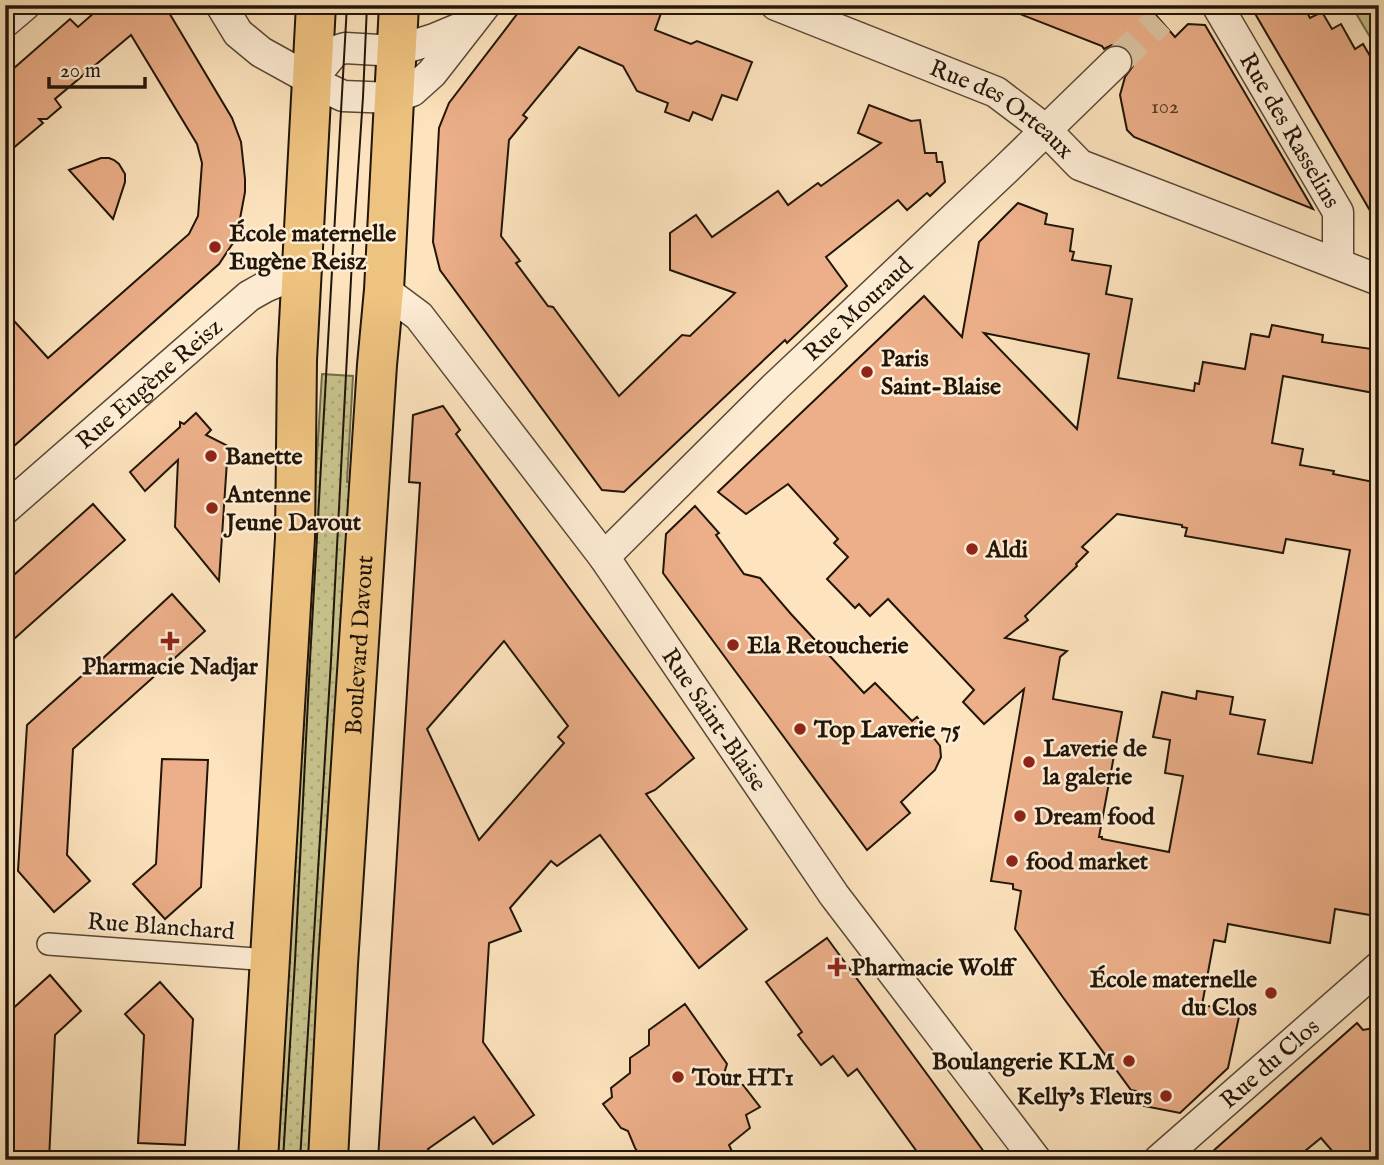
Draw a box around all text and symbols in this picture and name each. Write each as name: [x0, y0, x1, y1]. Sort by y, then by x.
scale bar: [49, 46, 145, 90]
street label: Rue des Rasselins: [1231, 48, 1346, 214]
street label: Rue des Orteaux: [925, 53, 1080, 166]
text: 20 m: [60, 58, 101, 85]
house number: 102: [1151, 94, 1179, 121]
place label: École maternelle Eugène Reisz: [229, 219, 396, 278]
marker: École maternelle Eugène Reisz: [207, 239, 223, 255]
street label: Rue Mouraud: [798, 251, 920, 369]
street label: Rue Eugène Reisz: [70, 312, 229, 457]
place label: Paris Saint-Blaise: [881, 344, 1001, 403]
marker: Paris Saint-Blaise: [859, 364, 875, 380]
place label: Banette: [225, 442, 303, 473]
marker: Banette: [203, 448, 219, 464]
place label: Antenne Jeune Davout: [223, 480, 362, 539]
marker: Antenne Jeune Davout: [204, 500, 220, 516]
place label: Aldi: [985, 535, 1028, 566]
marker: Aldi: [964, 541, 980, 557]
street label: Boulevard Davout: [339, 554, 382, 736]
place label: Ela Retoucherie: [747, 631, 909, 662]
marker: Pharmacie Nadjar: [162, 633, 178, 649]
marker: Ela Retoucherie: [725, 637, 741, 653]
street label: Rue Saint-Blaise: [654, 643, 773, 798]
place label: Pharmacie Nadjar: [82, 652, 258, 683]
place label: Top Laverie 75: [813, 715, 961, 746]
marker: Top Laverie 75: [792, 721, 808, 737]
place label: Laverie de la galerie: [1042, 734, 1147, 793]
marker: Laverie de la galerie: [1021, 754, 1037, 770]
place label: Dream food: [1034, 802, 1156, 833]
marker: Dream food: [1012, 808, 1028, 824]
place label: food market: [1026, 847, 1149, 878]
marker: food market: [1004, 853, 1020, 869]
street label: Rue Blanchard: [86, 907, 236, 948]
place label: Pharmacie Wolff: [851, 953, 1018, 984]
marker: Pharmacie Wolff: [829, 959, 845, 975]
place label: École maternelle du Clos: [1090, 965, 1258, 1024]
marker: École maternelle du Clos: [1263, 985, 1279, 1001]
street label: Rue du Clos: [1214, 1012, 1327, 1116]
place label: Boulangerie KLM: [932, 1047, 1115, 1078]
marker: Boulangerie KLM: [1121, 1053, 1137, 1069]
place label: Tour HT1: [691, 1063, 794, 1094]
marker: Tour HT1: [670, 1069, 686, 1085]
place label: Kelly's Fleurs: [1016, 1082, 1153, 1113]
marker: Kelly's Fleurs: [1158, 1088, 1174, 1104]

